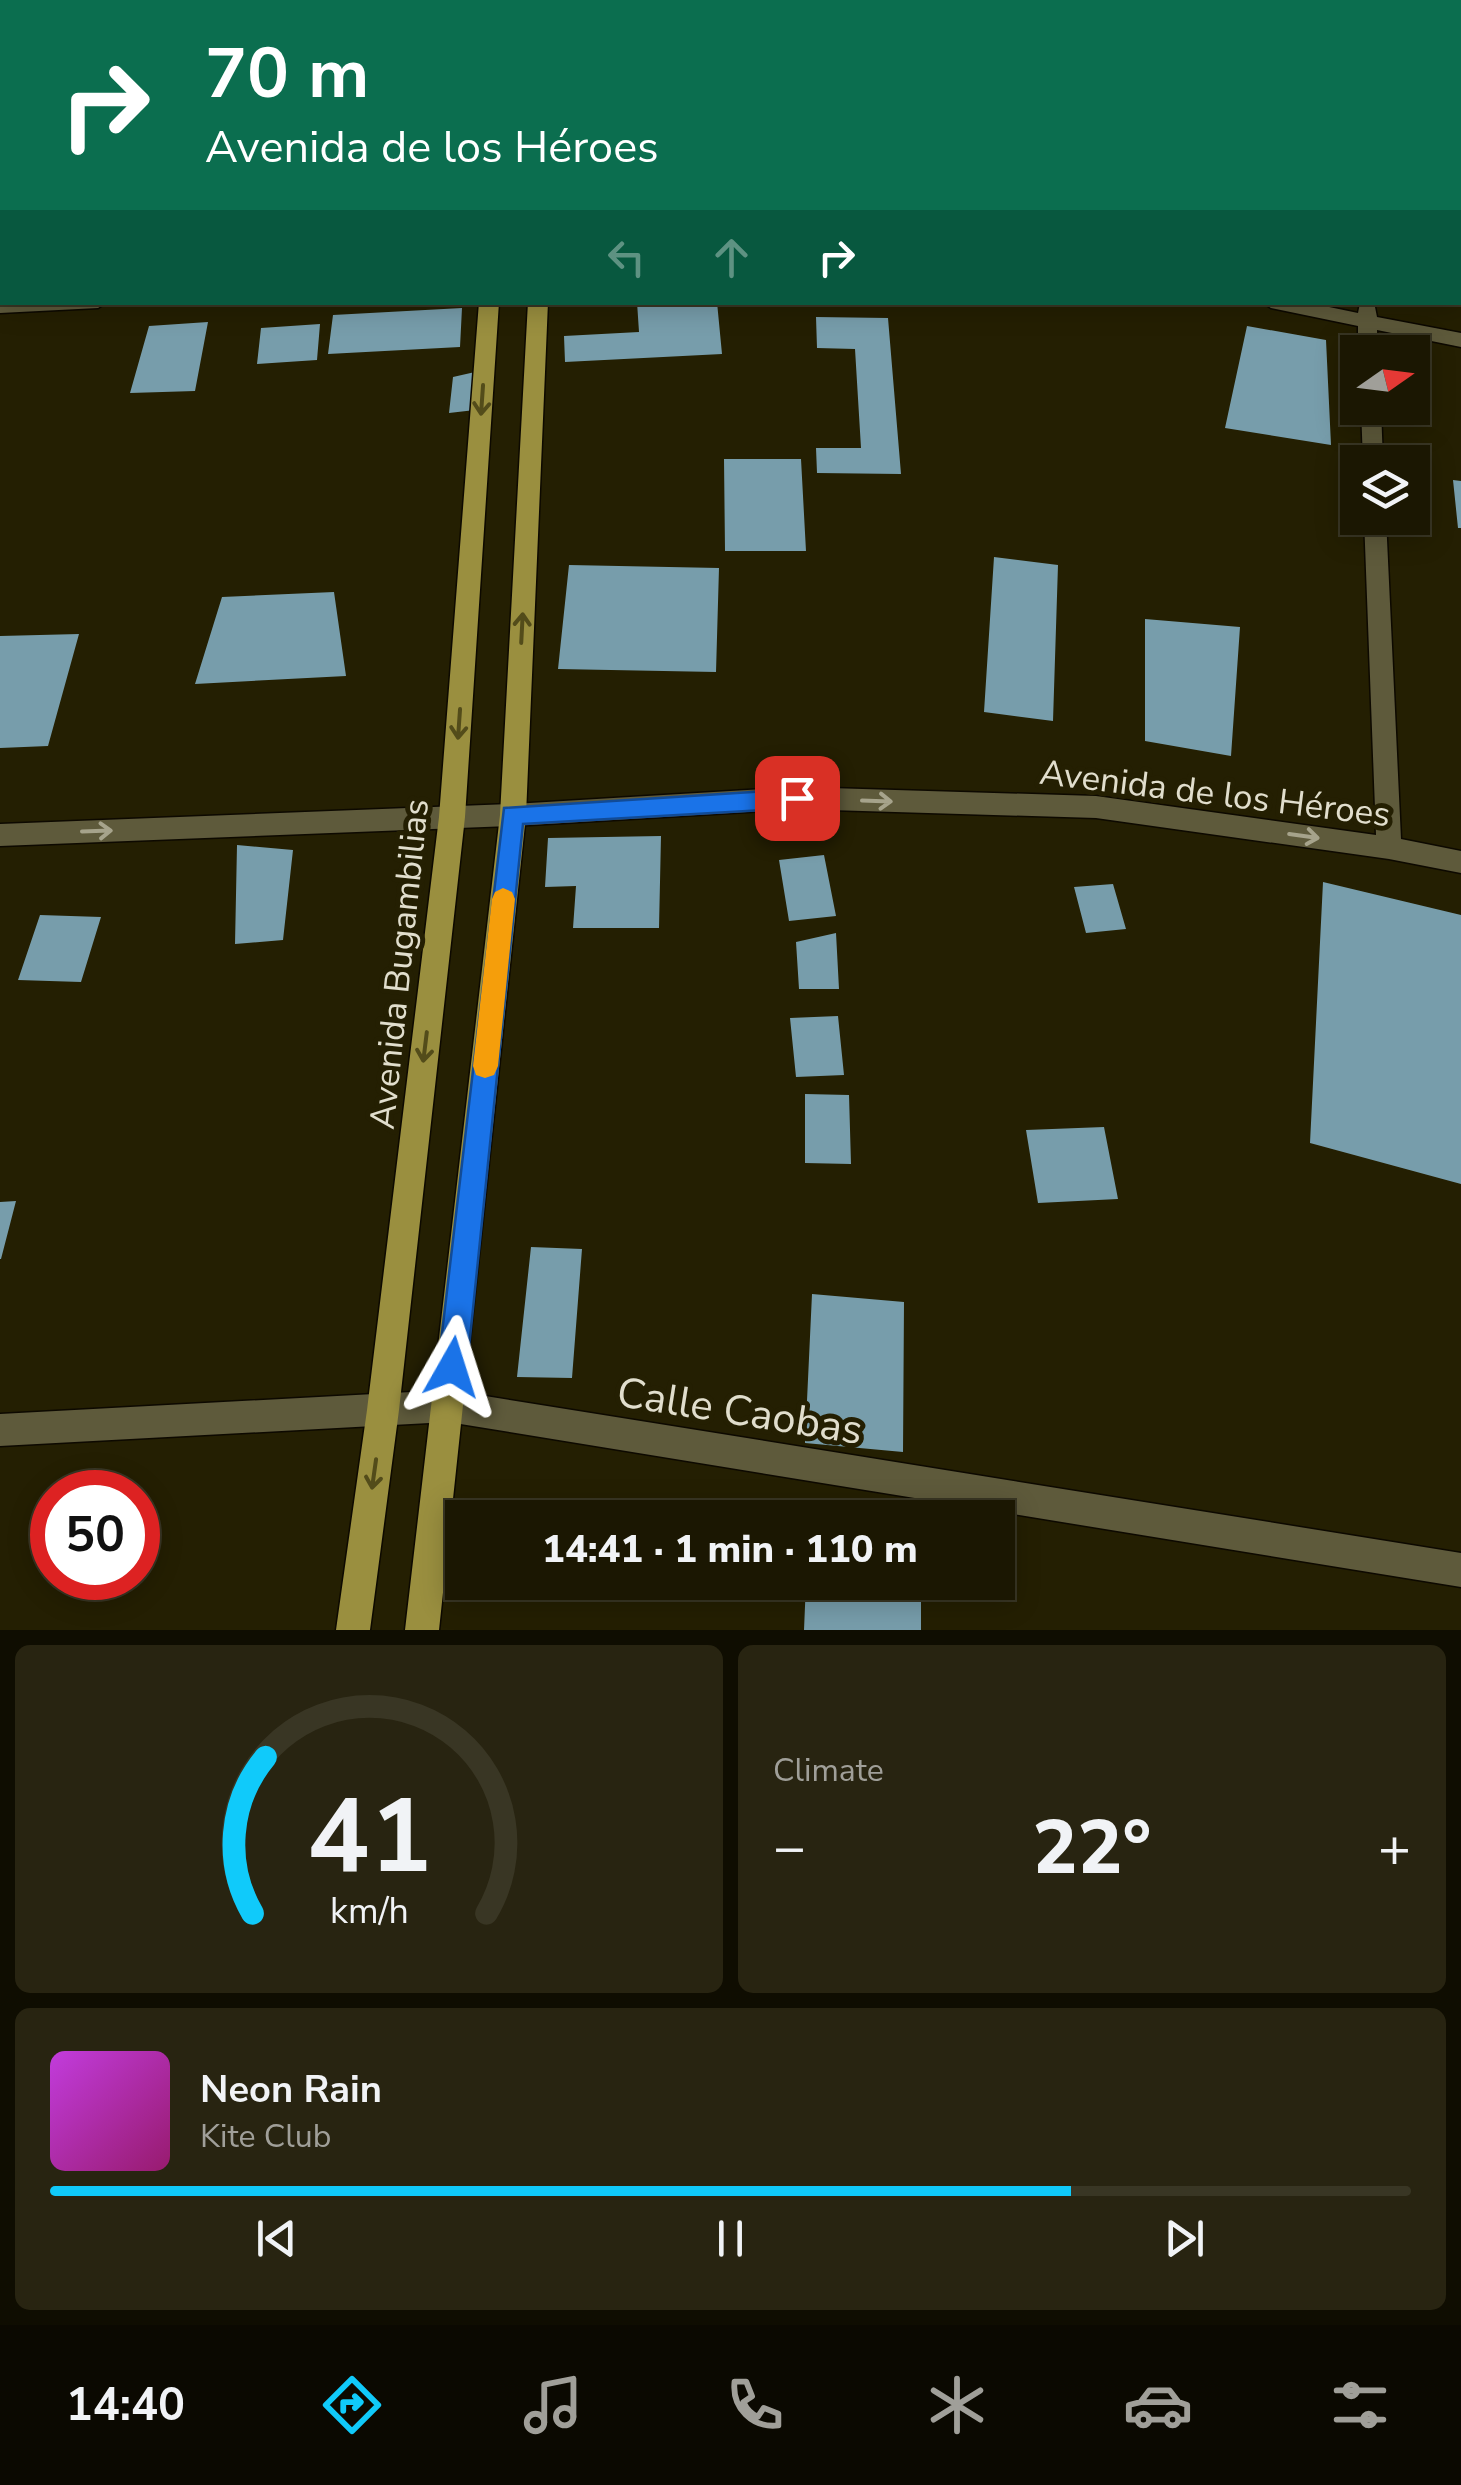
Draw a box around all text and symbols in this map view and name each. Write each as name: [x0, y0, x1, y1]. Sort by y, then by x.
text: 70 m: [205, 26, 369, 122]
icon: right: [40, 40, 170, 170]
text: Avenida de los Héroes: [205, 117, 659, 178]
icon: left: [599, 230, 654, 285]
icon: ahead: [704, 230, 759, 285]
icon: right: [809, 230, 864, 285]
north arrow: [1340, 335, 1430, 425]
map controls: [1340, 335, 1430, 535]
one-way arrow: [473, 383, 492, 415]
button: layers: [1340, 445, 1430, 535]
one-way arrow: [513, 612, 532, 644]
one-way arrow: [449, 707, 468, 739]
street label: Avenida de los Héroes: [1037, 749, 1393, 838]
pin: [755, 756, 840, 841]
icon: arrive: [770, 771, 825, 826]
one-way arrow: [860, 791, 892, 810]
street label: Avenida Bugambilias: [359, 797, 440, 1131]
one-way arrow: [81, 822, 113, 841]
one-way arrow: [1288, 828, 1320, 846]
one-way arrow: [415, 1030, 434, 1063]
position arrow: [400, 1315, 504, 1419]
street label: Calle Caobas: [613, 1364, 867, 1459]
one-way arrow: [365, 1457, 383, 1490]
speed limit sign: 50: [30, 1470, 160, 1600]
text: 14:41 · 1 min · 110 m: [542, 1524, 918, 1575]
text: Climate: [773, 1749, 884, 1792]
text: 41: [307, 1766, 431, 1908]
text: 22°: [1033, 1797, 1151, 1899]
text: −: [773, 1810, 806, 1885]
text: +: [1378, 1810, 1411, 1885]
text: km/h: [330, 1887, 408, 1936]
text: Neon Rain: [200, 2064, 382, 2115]
text: Kite Club: [200, 2115, 331, 2158]
icon: previous: [249, 2211, 304, 2266]
icon: pause: [703, 2211, 758, 2266]
icon: next: [1157, 2211, 1212, 2266]
icon: directions: [317, 2370, 387, 2440]
icon: music: [518, 2370, 588, 2440]
icon: phone: [720, 2370, 790, 2440]
icon: climate: [922, 2370, 992, 2440]
icon: car: [1123, 2370, 1193, 2440]
icon: filters: [1325, 2370, 1395, 2440]
text: 14:40: [66, 2375, 185, 2436]

